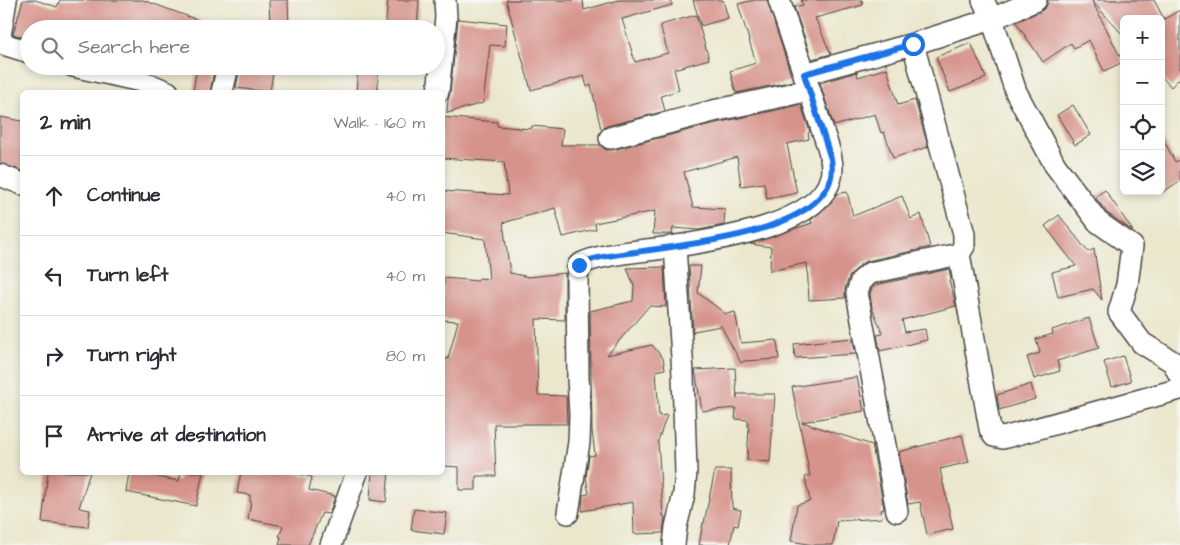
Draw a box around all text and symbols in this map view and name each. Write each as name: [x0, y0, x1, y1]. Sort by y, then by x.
map controls: [1120, 15, 1165, 195]
button: +: [1120, 15, 1165, 60]
search box: [20, 20, 445, 75]
route start: [902, 33, 925, 56]
icon: search: [38, 34, 66, 62]
text: Search here: [78, 34, 190, 61]
button: −: [1120, 60, 1165, 105]
button: locate: [1120, 105, 1165, 150]
text: 2 min: [40, 108, 90, 137]
text: Walk · 160 m: [333, 112, 425, 134]
button: layers: [1120, 150, 1165, 195]
icon: ahead: [40, 182, 68, 210]
text: Continue: [87, 182, 161, 209]
text: 40 m: [385, 185, 425, 207]
route end: [568, 254, 591, 277]
icon: left: [40, 262, 68, 290]
text: Turn left: [87, 262, 168, 289]
text: 40 m: [385, 265, 425, 287]
icon: right: [40, 342, 68, 370]
text: Turn right: [87, 342, 176, 369]
text: 80 m: [386, 345, 425, 367]
icon: arrive: [40, 422, 68, 450]
text: Arrive at destination: [87, 422, 266, 449]

